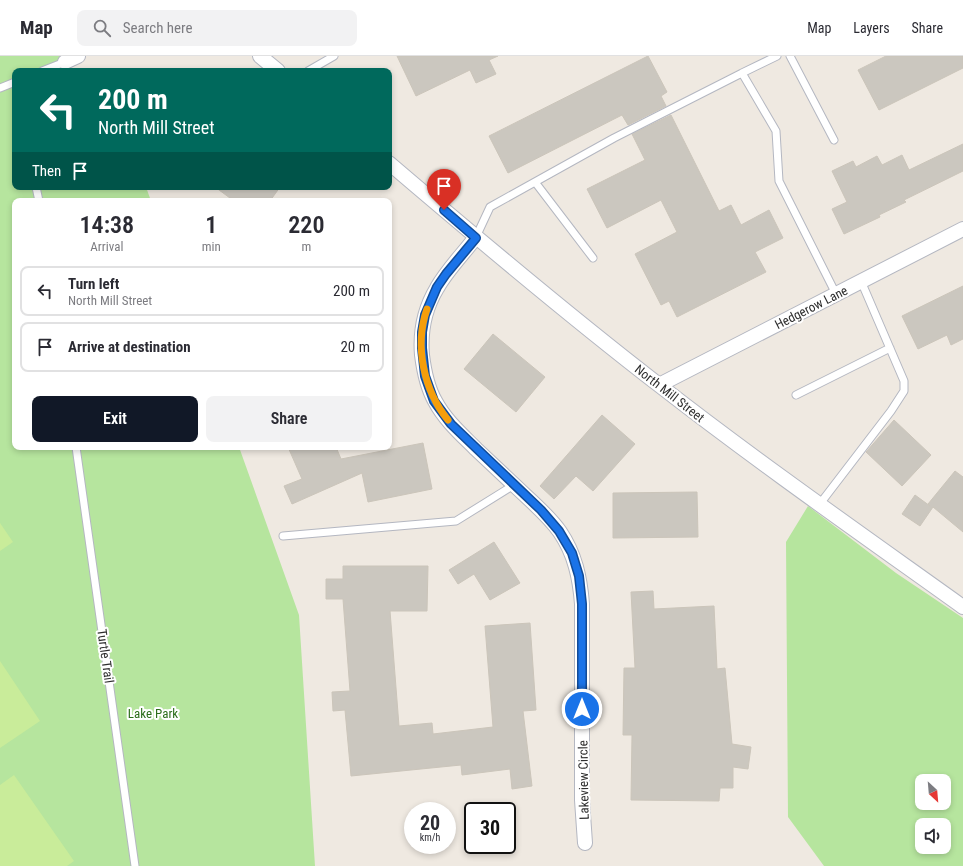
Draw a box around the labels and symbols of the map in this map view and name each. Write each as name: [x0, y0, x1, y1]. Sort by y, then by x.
pin: [427, 169, 461, 210]
street label: Hedgerow Lane: [772, 283, 850, 332]
street label: North Mill Street: [632, 362, 708, 425]
street label: Turtle Trail: [94, 628, 117, 684]
position arrow: [561, 688, 603, 730]
park label: Lake Park: [128, 706, 178, 721]
street label: Lakeview Circle: [575, 740, 592, 820]
north arrow: [915, 774, 951, 810]
speed limit sign: 30: [464, 802, 516, 854]

